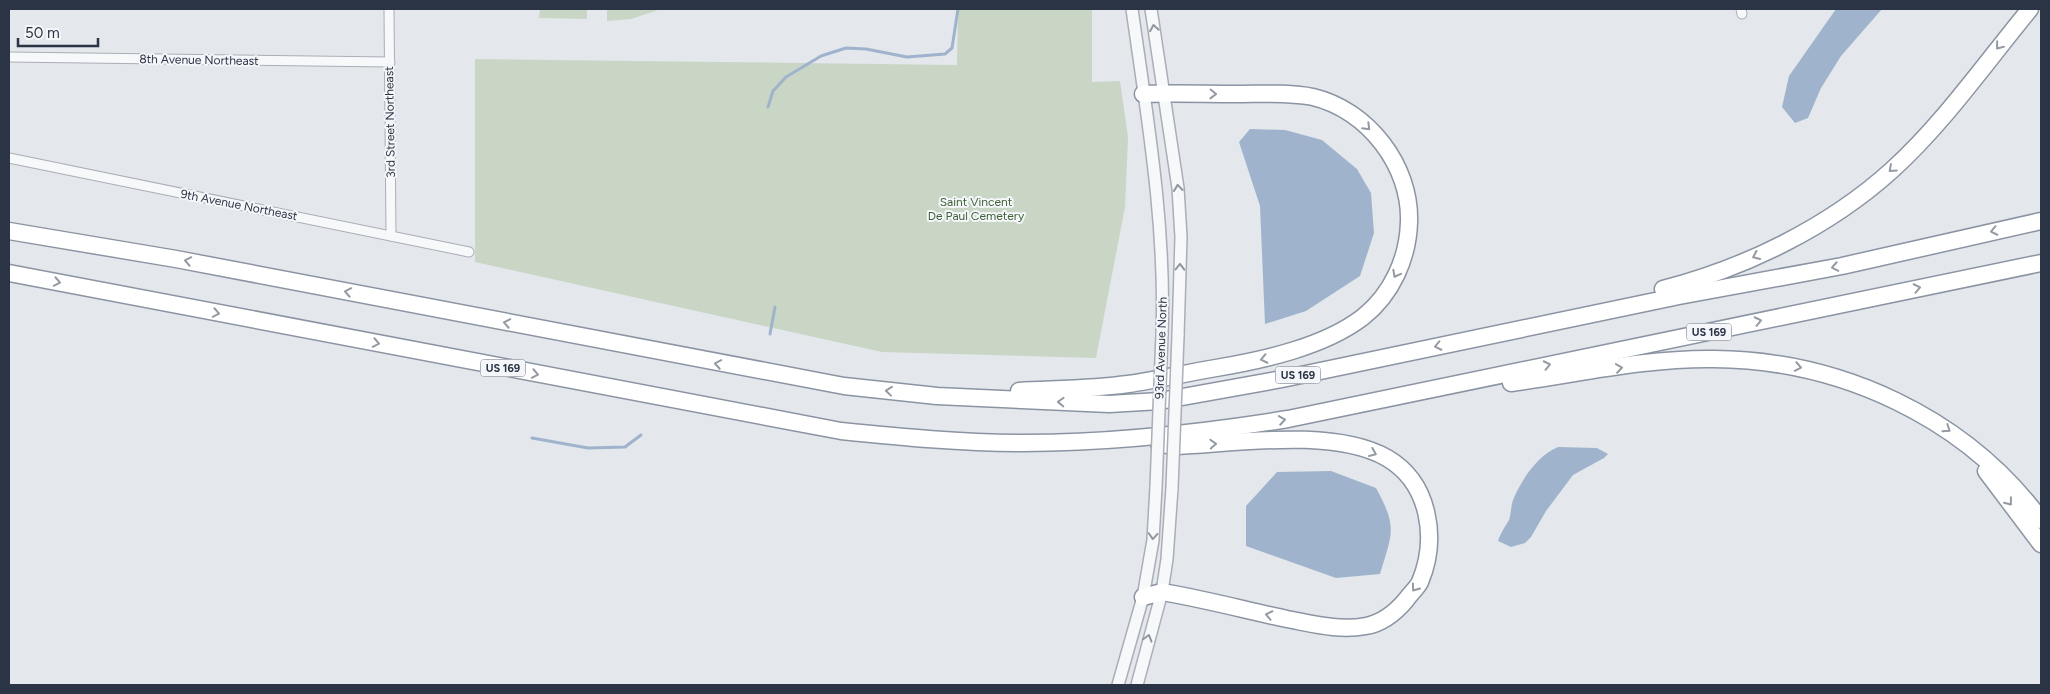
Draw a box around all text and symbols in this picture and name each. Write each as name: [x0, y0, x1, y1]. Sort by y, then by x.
scale bar: [18, 15, 98, 47]
one-way arrow: [1149, 23, 1160, 31]
text: 50 m: [25, 24, 60, 42]
one-way arrow: [1996, 41, 2005, 50]
street label: 8th Avenue Northeast: [139, 52, 259, 68]
street label: 3rd Street Northeast: [382, 66, 398, 178]
one-way arrow: [1210, 89, 1217, 99]
one-way arrow: [1361, 121, 1370, 130]
one-way arrow: [1889, 163, 1898, 172]
one-way arrow: [1172, 184, 1183, 192]
street label: 9th Avenue Northeast: [179, 187, 299, 223]
park label: Saint Vincent De Paul Cemetery: [928, 195, 1025, 223]
one-way arrow: [1989, 225, 1998, 236]
one-way arrow: [1752, 249, 1761, 260]
one-way arrow: [184, 256, 193, 267]
one-way arrow: [1831, 261, 1840, 272]
one-way arrow: [1175, 263, 1185, 270]
one-way arrow: [1392, 269, 1402, 278]
one-way arrow: [52, 276, 61, 287]
one-way arrow: [1913, 284, 1922, 294]
one-way arrow: [343, 287, 352, 297]
street label: 93rd Avenue North: [1152, 296, 1170, 399]
one-way arrow: [212, 307, 221, 317]
one-way arrow: [1754, 317, 1762, 327]
one-way arrow: [503, 318, 512, 329]
road number: US 169: [1686, 324, 1732, 341]
one-way arrow: [371, 338, 380, 348]
one-way arrow: [1433, 340, 1442, 350]
one-way arrow: [1259, 353, 1268, 364]
road number: US 169: [480, 359, 526, 376]
one-way arrow: [714, 359, 723, 369]
one-way arrow: [1543, 360, 1552, 371]
one-way arrow: [1793, 361, 1802, 372]
one-way arrow: [1615, 363, 1623, 374]
road number: US 169: [1276, 366, 1320, 384]
one-way arrow: [531, 368, 540, 379]
one-way arrow: [884, 386, 892, 397]
one-way arrow: [1056, 396, 1064, 407]
one-way arrow: [1277, 415, 1286, 425]
one-way arrow: [1941, 423, 1950, 433]
one-way arrow: [1209, 439, 1217, 450]
one-way arrow: [1369, 447, 1377, 457]
one-way arrow: [2004, 496, 2012, 505]
one-way arrow: [1148, 532, 1159, 540]
one-way arrow: [1412, 582, 1421, 592]
one-way arrow: [1264, 610, 1273, 621]
one-way arrow: [1143, 634, 1153, 642]

